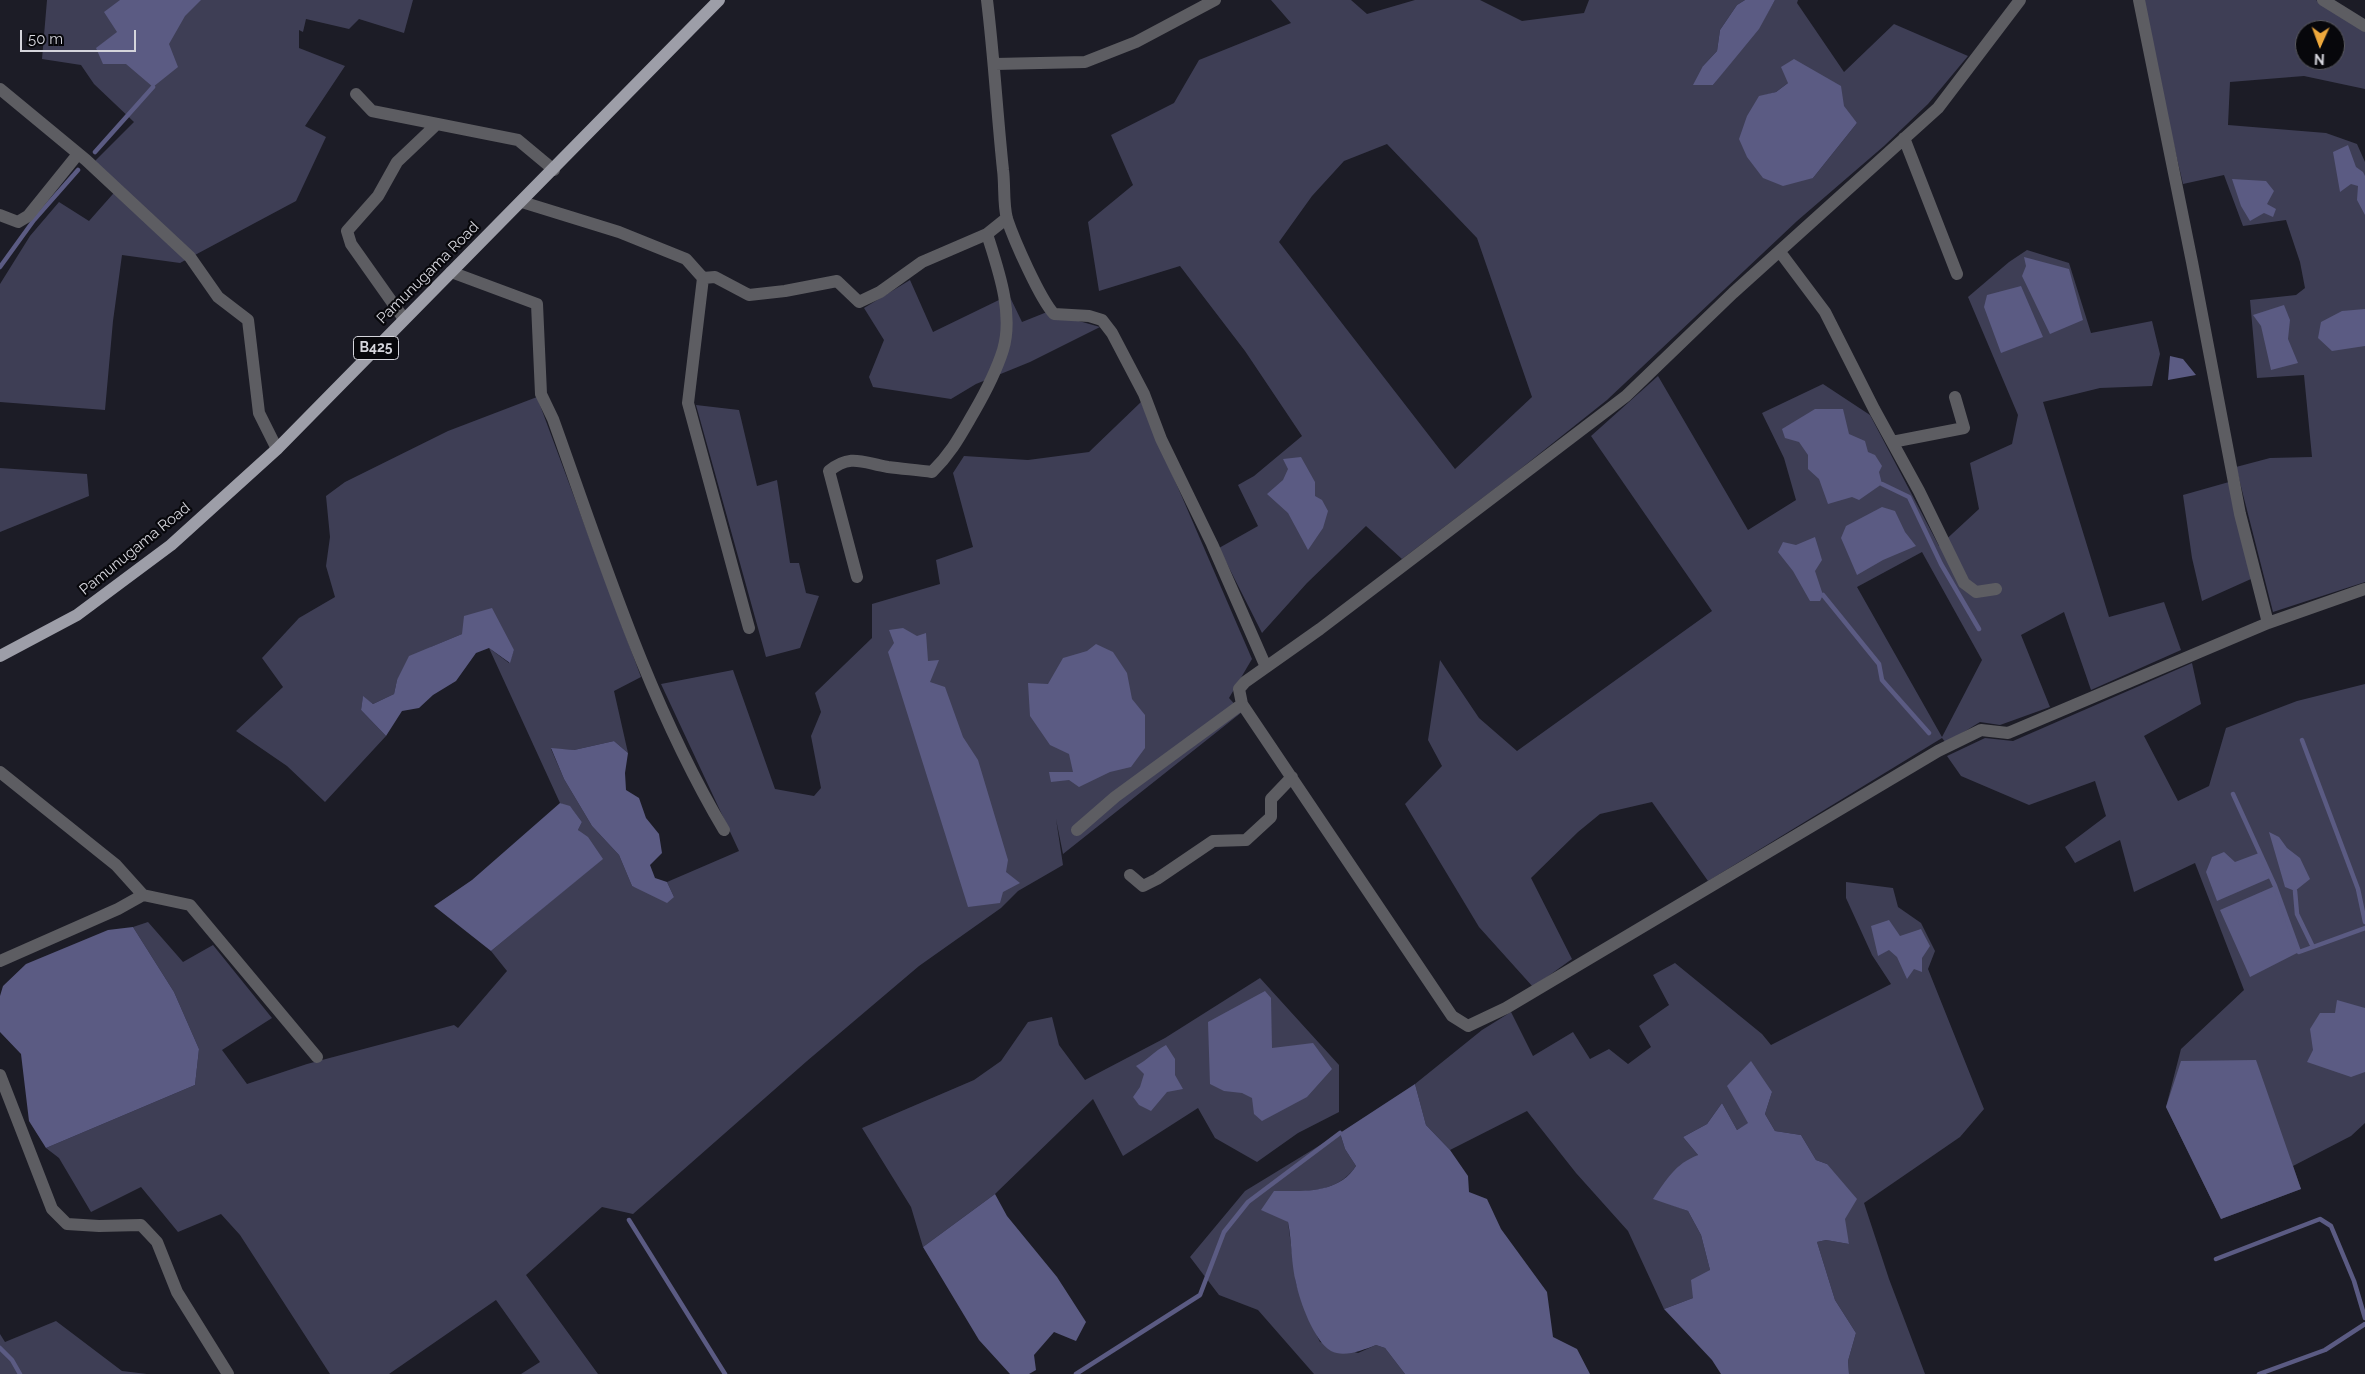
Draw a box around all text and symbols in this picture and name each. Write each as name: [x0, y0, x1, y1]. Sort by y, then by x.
scale bar: [22, 20, 139, 52]
north arrow: [2295, 20, 2345, 70]
text: 50 m: [28, 30, 63, 48]
text: N: [2314, 51, 2325, 67]
street label: Pamunugama Road: [373, 218, 483, 328]
road number: B425: [354, 336, 398, 359]
street label: Pamunugama Road: [76, 499, 194, 599]

